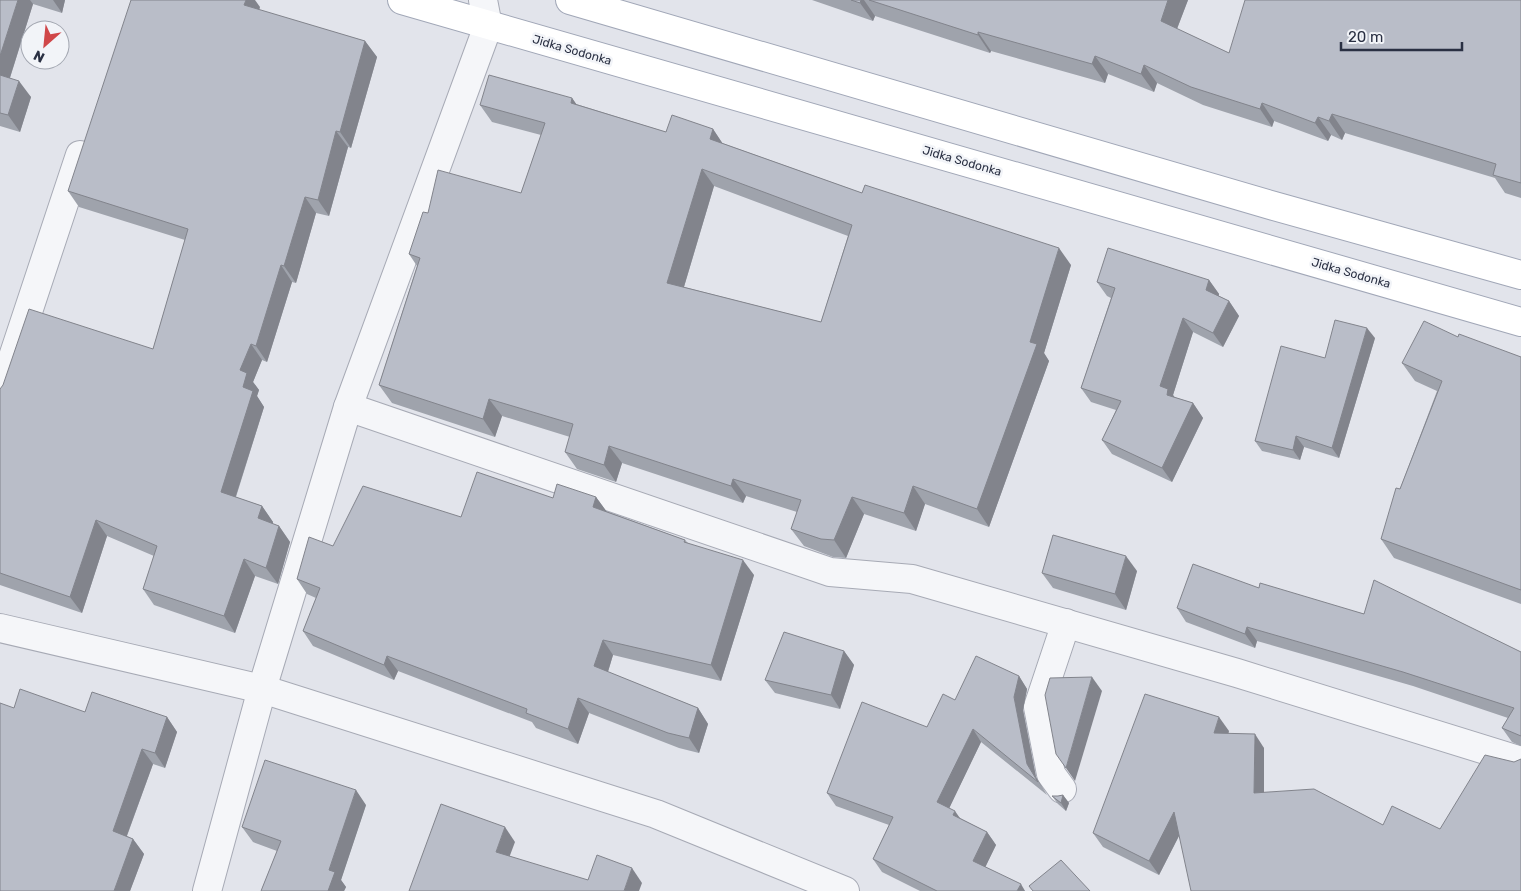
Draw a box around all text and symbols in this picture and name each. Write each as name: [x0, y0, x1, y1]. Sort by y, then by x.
north arrow: [20, 20, 70, 70]
scale bar: [1341, 20, 1462, 52]
text: 20 m: [1348, 28, 1383, 46]
street label: Jidka Sodonka: [531, 32, 613, 68]
text: N: [31, 46, 48, 66]
street label: Jidka Sodonka: [921, 143, 1003, 179]
street label: Jidka Sodonka: [1310, 255, 1392, 291]

